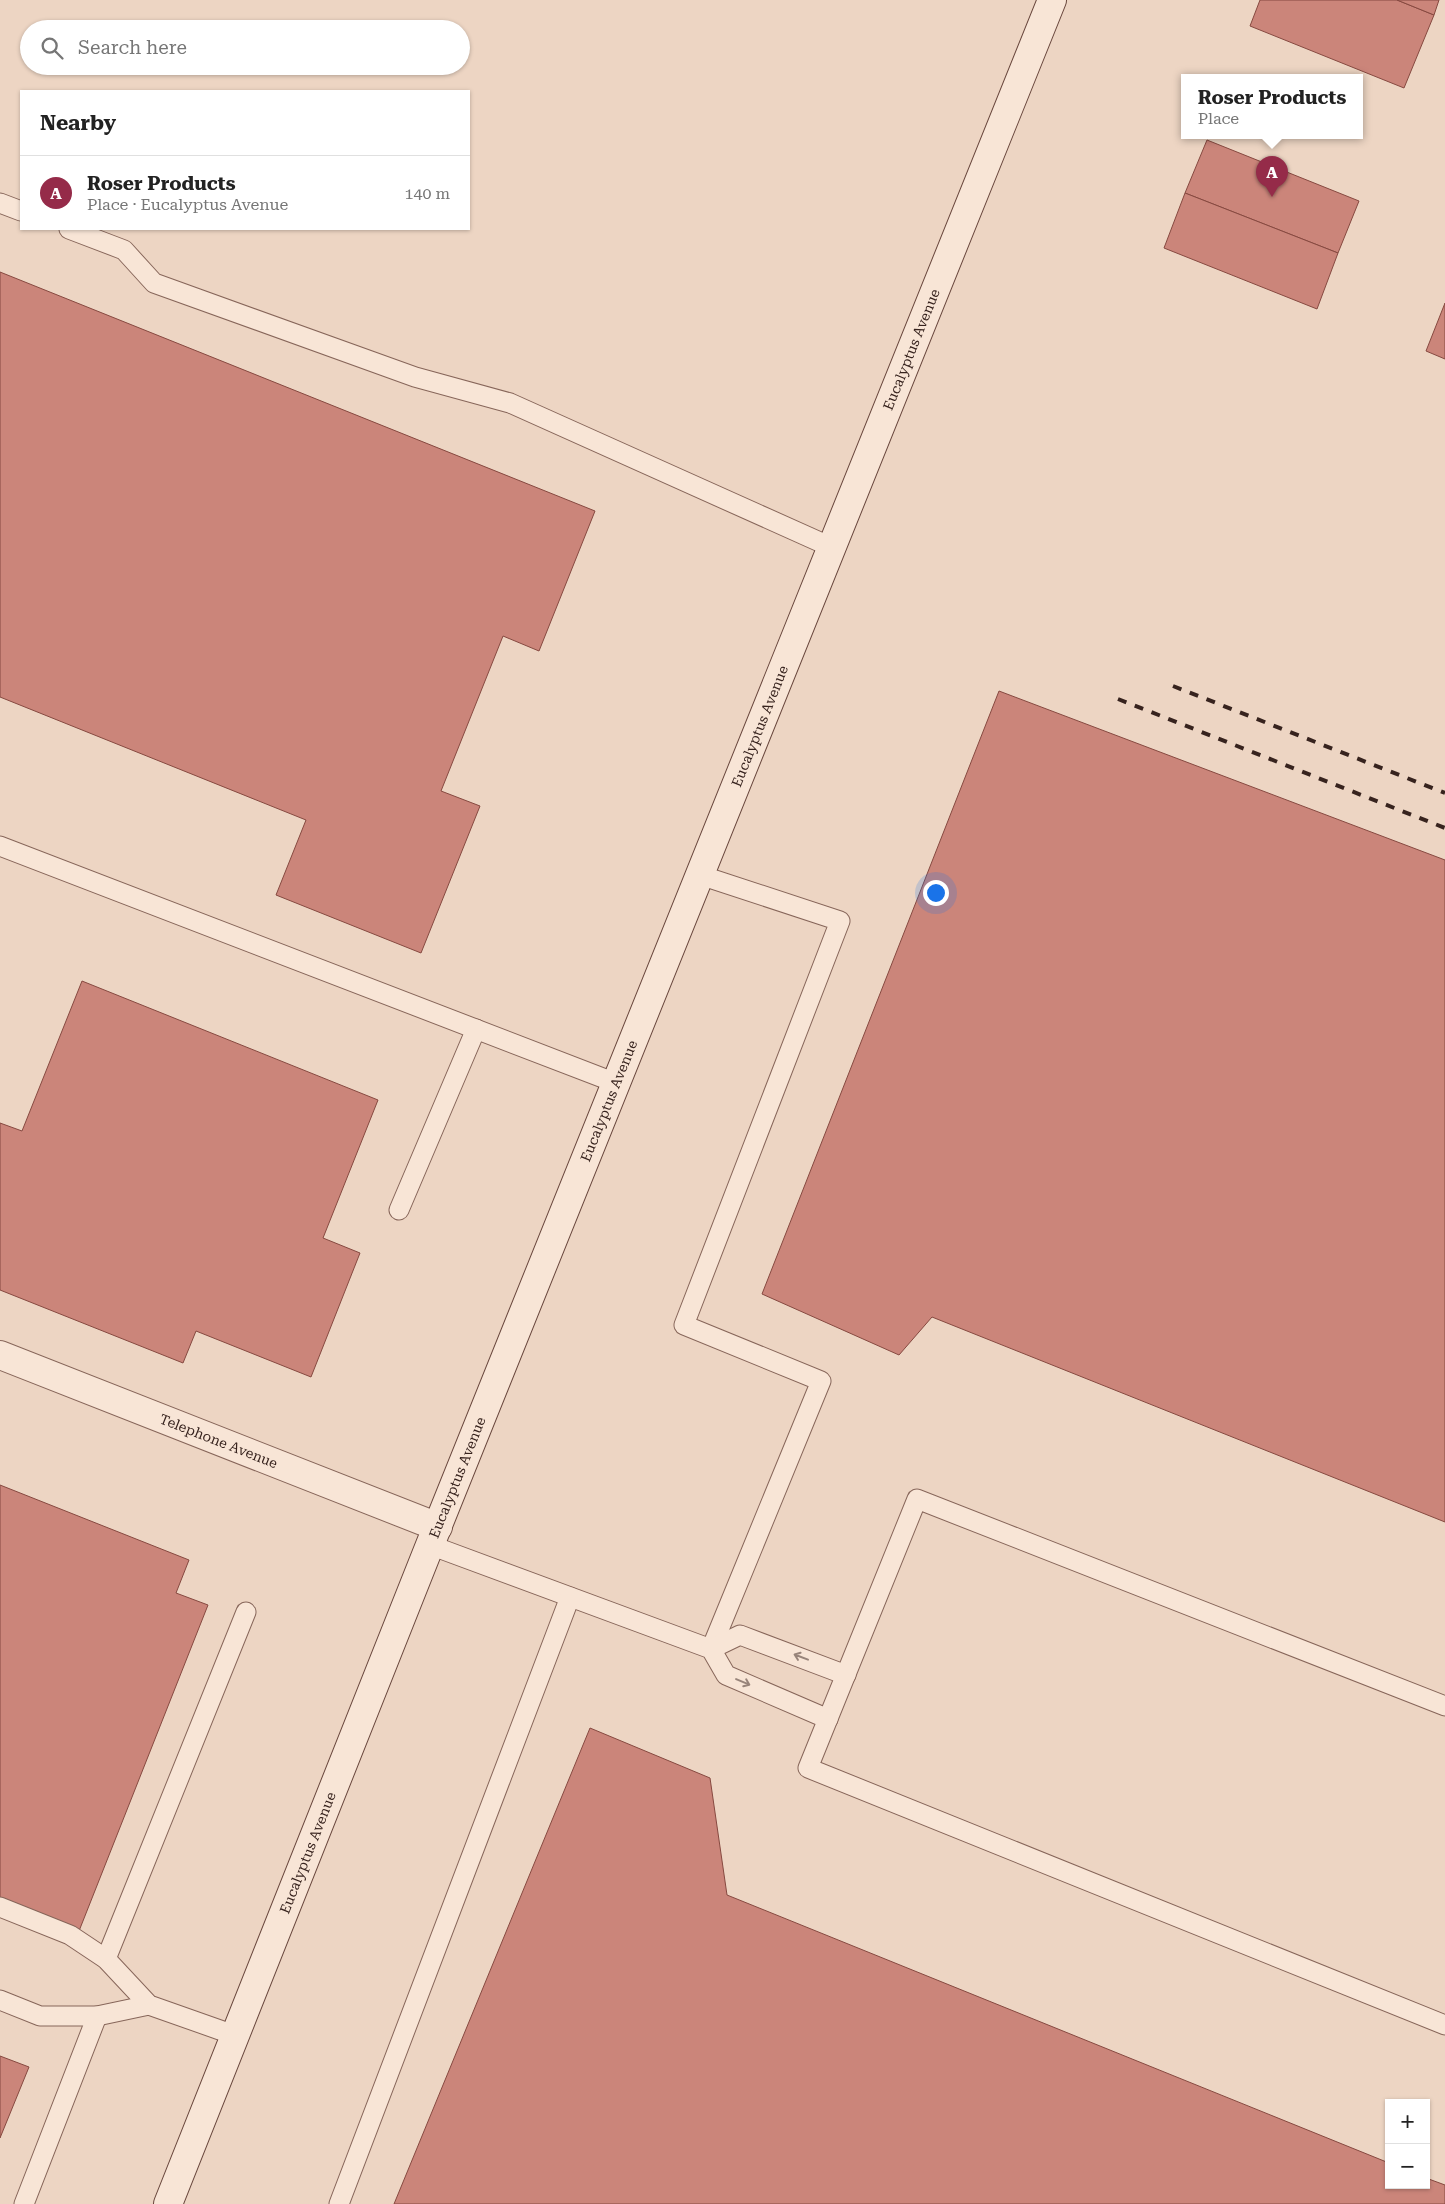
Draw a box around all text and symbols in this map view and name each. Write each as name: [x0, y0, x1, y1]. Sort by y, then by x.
search box: [20, 20, 470, 75]
icon: search: [38, 34, 66, 62]
text: Search here: [78, 36, 187, 59]
popup: [1181, 74, 1363, 139]
text: Roser Products: [1198, 86, 1346, 109]
text: Place: [1198, 109, 1239, 128]
text: Nearby: [40, 111, 116, 135]
pin: A: [1256, 156, 1288, 197]
text: Roser Products: [87, 172, 235, 195]
text: A: [50, 184, 62, 203]
text: 140 m: [404, 184, 450, 203]
text: Place · Eucalyptus Avenue: [87, 195, 288, 214]
street label: Eucalyptus Avenue: [880, 286, 943, 412]
street label: Eucalyptus Avenue: [728, 663, 791, 789]
your location: [923, 880, 949, 906]
street label: Eucalyptus Avenue: [577, 1038, 641, 1164]
street label: Telephone Avenue: [157, 1411, 280, 1471]
street label: Eucalyptus Avenue: [426, 1414, 489, 1540]
one-way arrow: [793, 1652, 808, 1661]
one-way arrow: [735, 1678, 750, 1688]
street label: Eucalyptus Avenue: [276, 1789, 339, 1916]
map controls: [1385, 2099, 1430, 2189]
button: +: [1385, 2099, 1430, 2144]
button: −: [1385, 2144, 1430, 2189]

